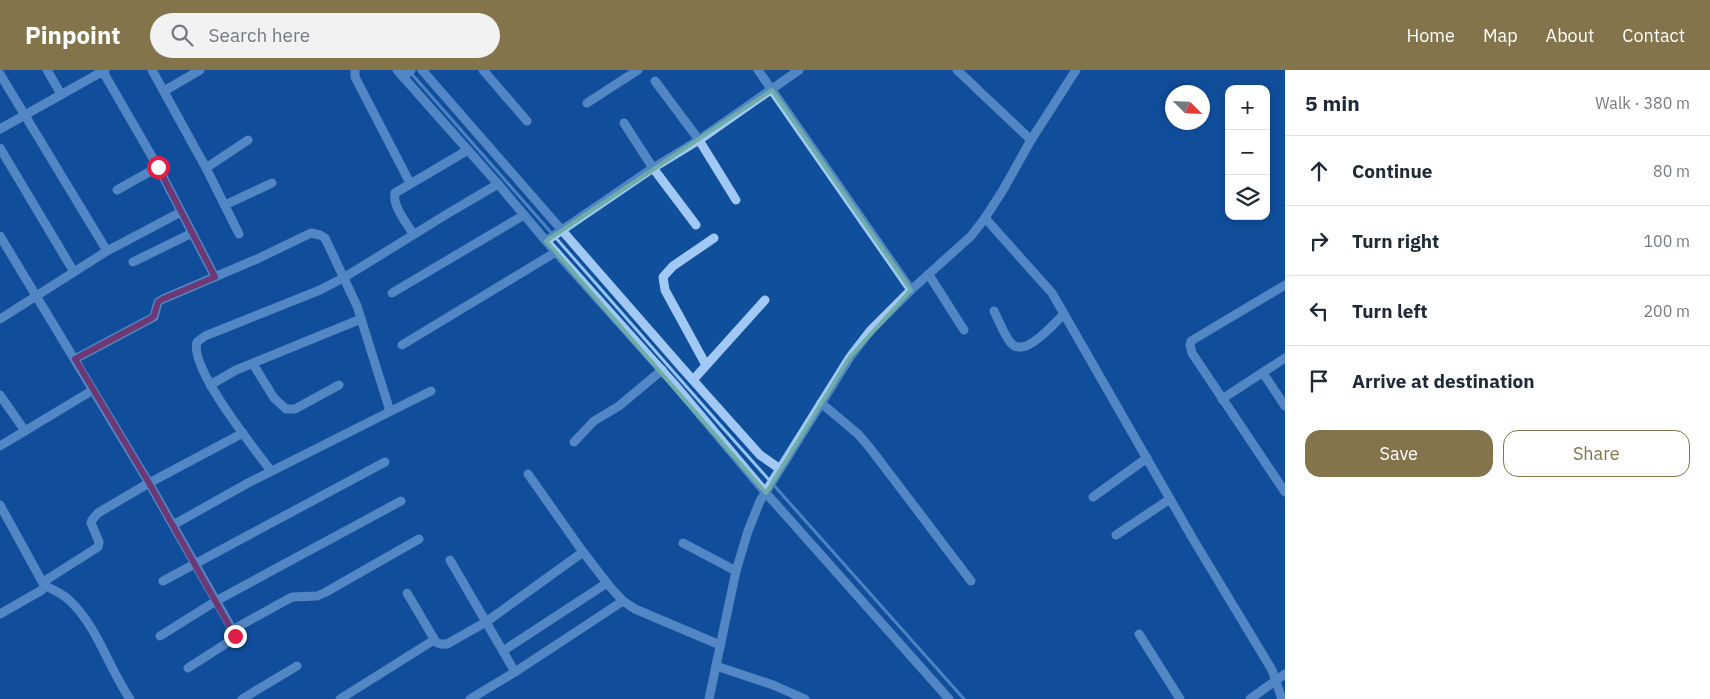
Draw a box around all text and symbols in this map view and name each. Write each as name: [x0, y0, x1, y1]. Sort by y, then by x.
search box: [150, 13, 500, 58]
text: Pinpoint: [25, 19, 120, 51]
icon: search: [168, 21, 196, 49]
text: Search here: [208, 23, 310, 47]
text: Home: [1407, 24, 1455, 47]
text: Map: [1483, 24, 1518, 47]
text: About: [1546, 24, 1594, 47]
text: Contact: [1622, 24, 1685, 47]
north arrow: [1165, 85, 1210, 130]
map controls: [1225, 85, 1270, 220]
button: +: [1225, 85, 1270, 130]
text: 5 min: [1305, 89, 1360, 117]
text: Walk · 380 m: [1595, 93, 1690, 113]
button: −: [1225, 130, 1270, 175]
route start: [147, 156, 170, 179]
icon: ahead: [1305, 157, 1333, 185]
text: Continue: [1352, 159, 1432, 183]
text: 80 m: [1653, 161, 1690, 181]
button: layers: [1225, 175, 1270, 220]
icon: right: [1305, 227, 1333, 255]
text: Turn right: [1352, 229, 1439, 253]
text: 100 m: [1643, 231, 1690, 251]
icon: left: [1305, 297, 1333, 325]
text: Turn left: [1352, 299, 1428, 323]
text: 200 m: [1643, 301, 1690, 321]
icon: arrive: [1305, 367, 1333, 395]
text: Arrive at destination: [1352, 369, 1535, 393]
button: Save: [1305, 430, 1493, 477]
button: Share: [1503, 430, 1690, 477]
route end: [224, 625, 247, 648]

